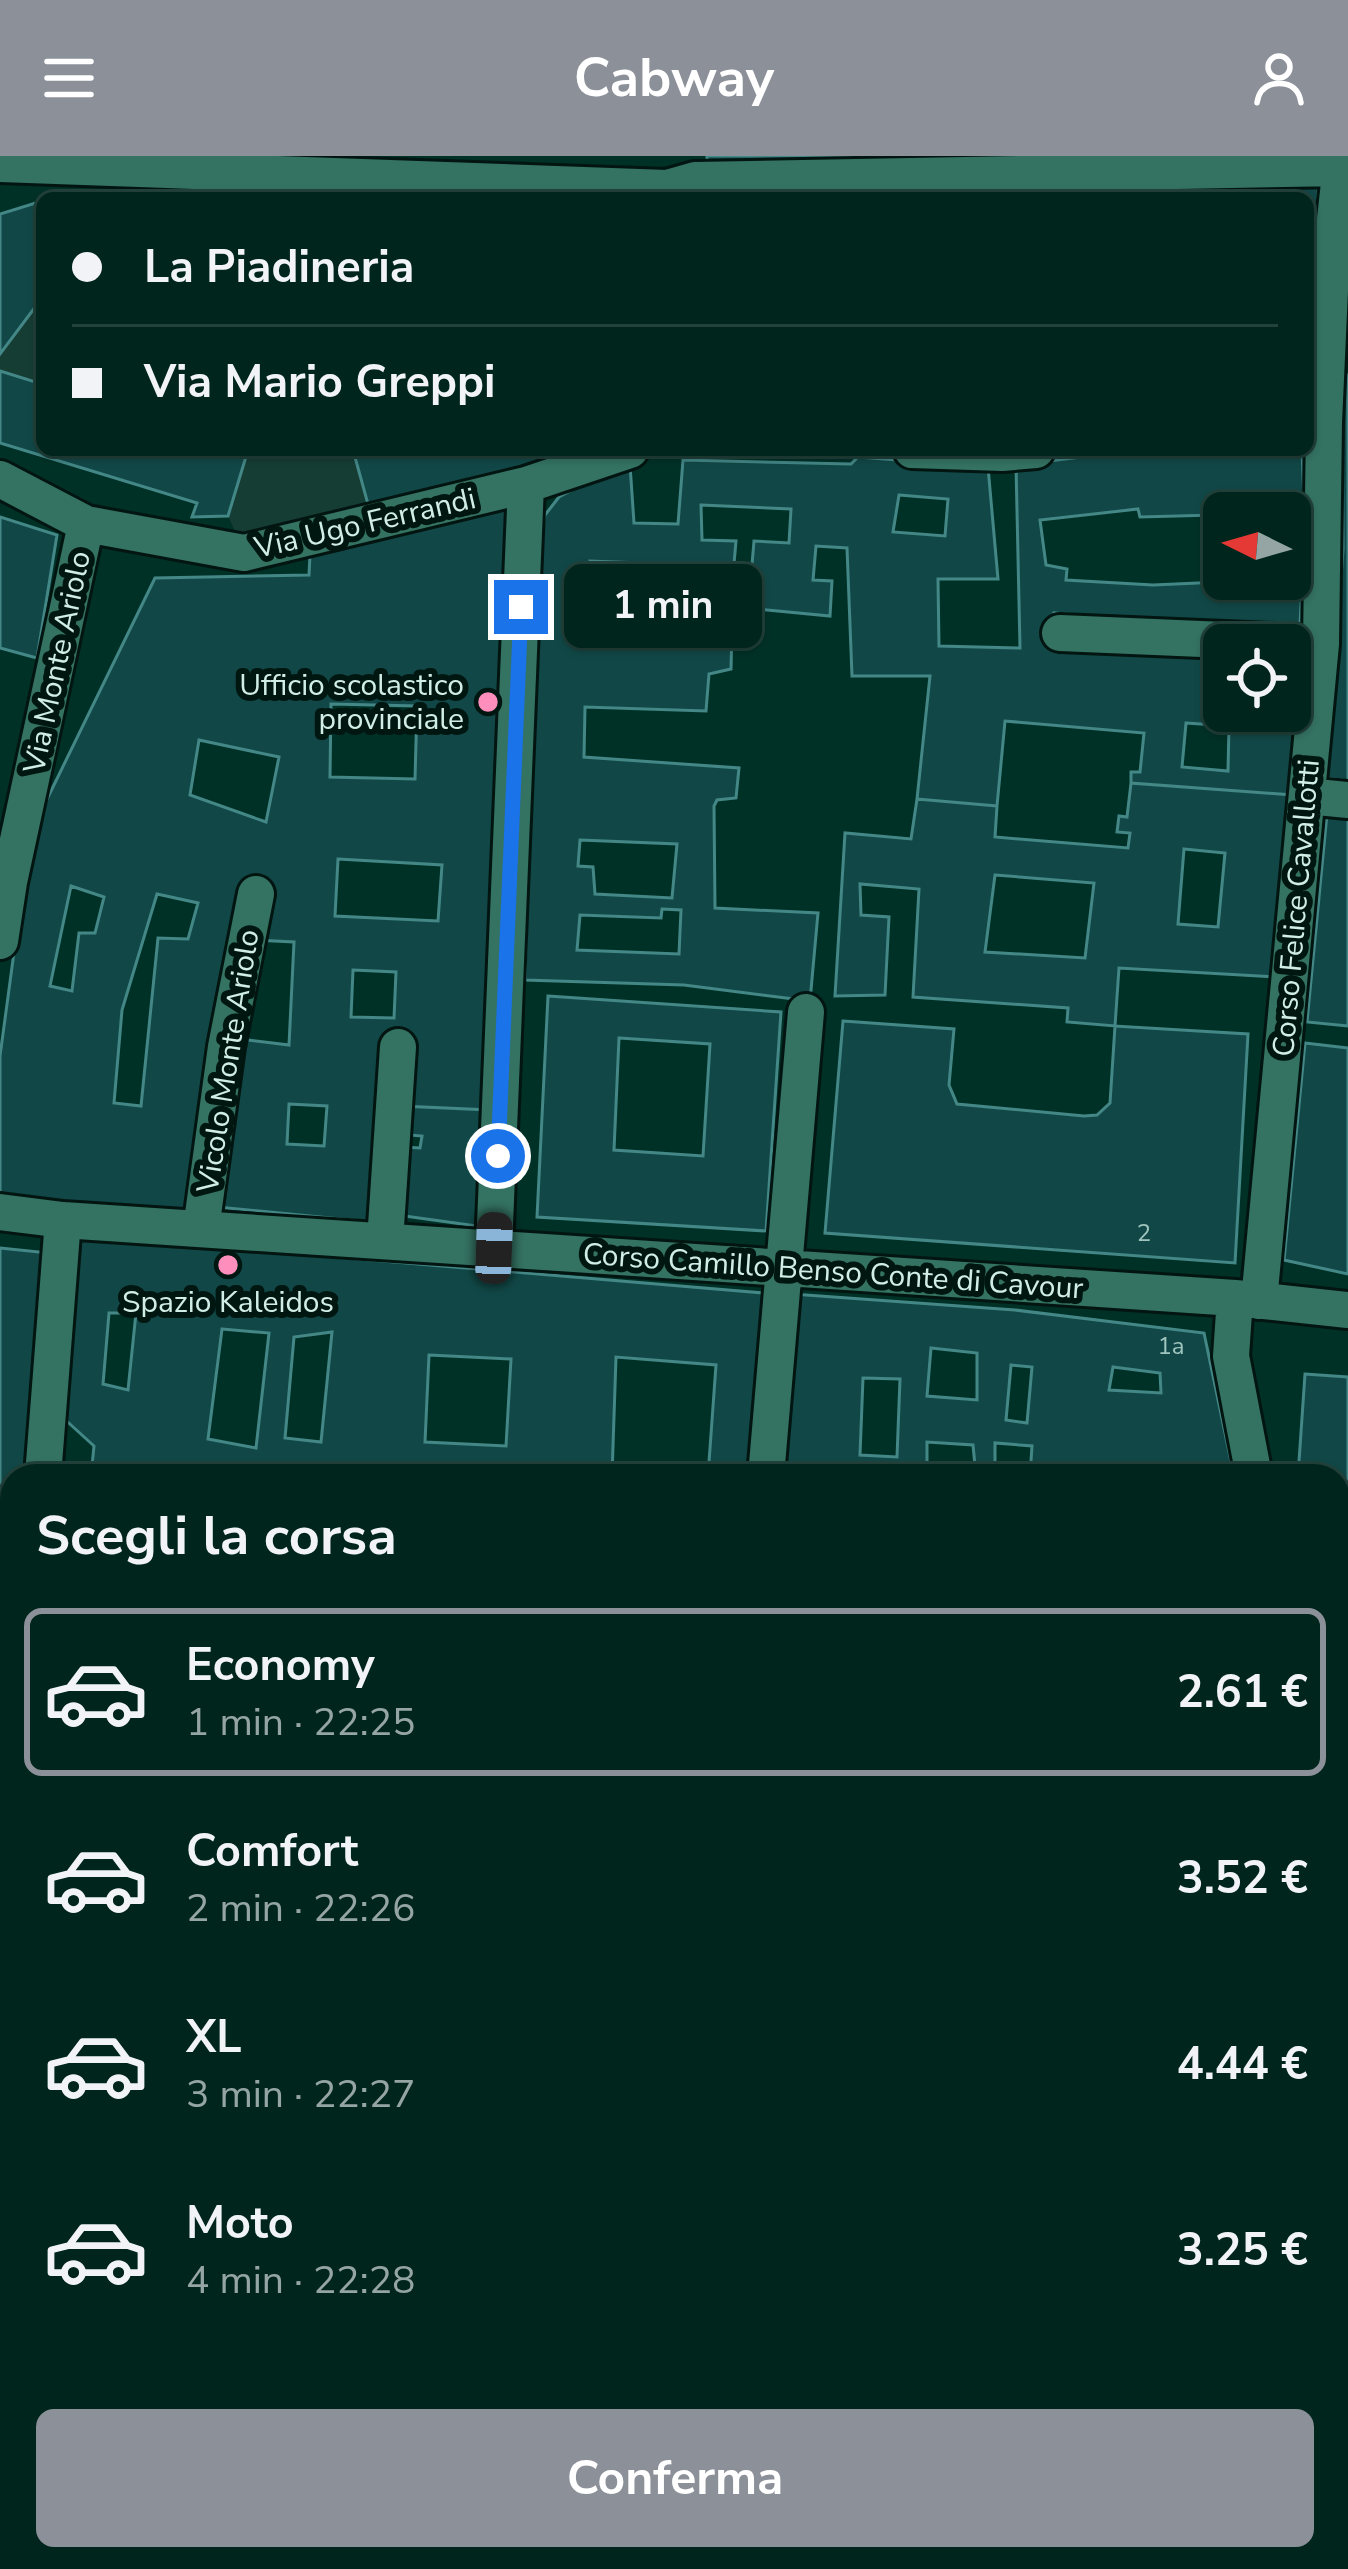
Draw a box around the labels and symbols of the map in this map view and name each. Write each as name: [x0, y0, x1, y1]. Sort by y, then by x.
street label: Via Ugo Ferrandi: [250, 478, 480, 569]
north arrow: [1203, 492, 1311, 600]
street label: Via Monte Ariolo: [14, 547, 101, 778]
callout: 1 min: [563, 565, 761, 649]
route end: [494, 580, 548, 634]
place label: Ufficio scolastico provinciale: [239, 665, 464, 740]
marker: Ufficio scolastico provinciale: [475, 689, 501, 715]
street label: Corso Felice Cavallotti: [1263, 758, 1330, 1058]
street label: Vicolo Monte Ariolo: [187, 926, 270, 1197]
route start: [471, 1129, 525, 1183]
car: [475, 1211, 513, 1285]
house number: 2: [1137, 1217, 1151, 1249]
street label: Corso Camillo Benso Conte di Cavour: [581, 1234, 1085, 1309]
marker: Spazio Kaleidos: [215, 1252, 241, 1278]
place label: Spazio Kaleidos: [122, 1282, 334, 1323]
house number: 1a: [1157, 1330, 1185, 1362]

